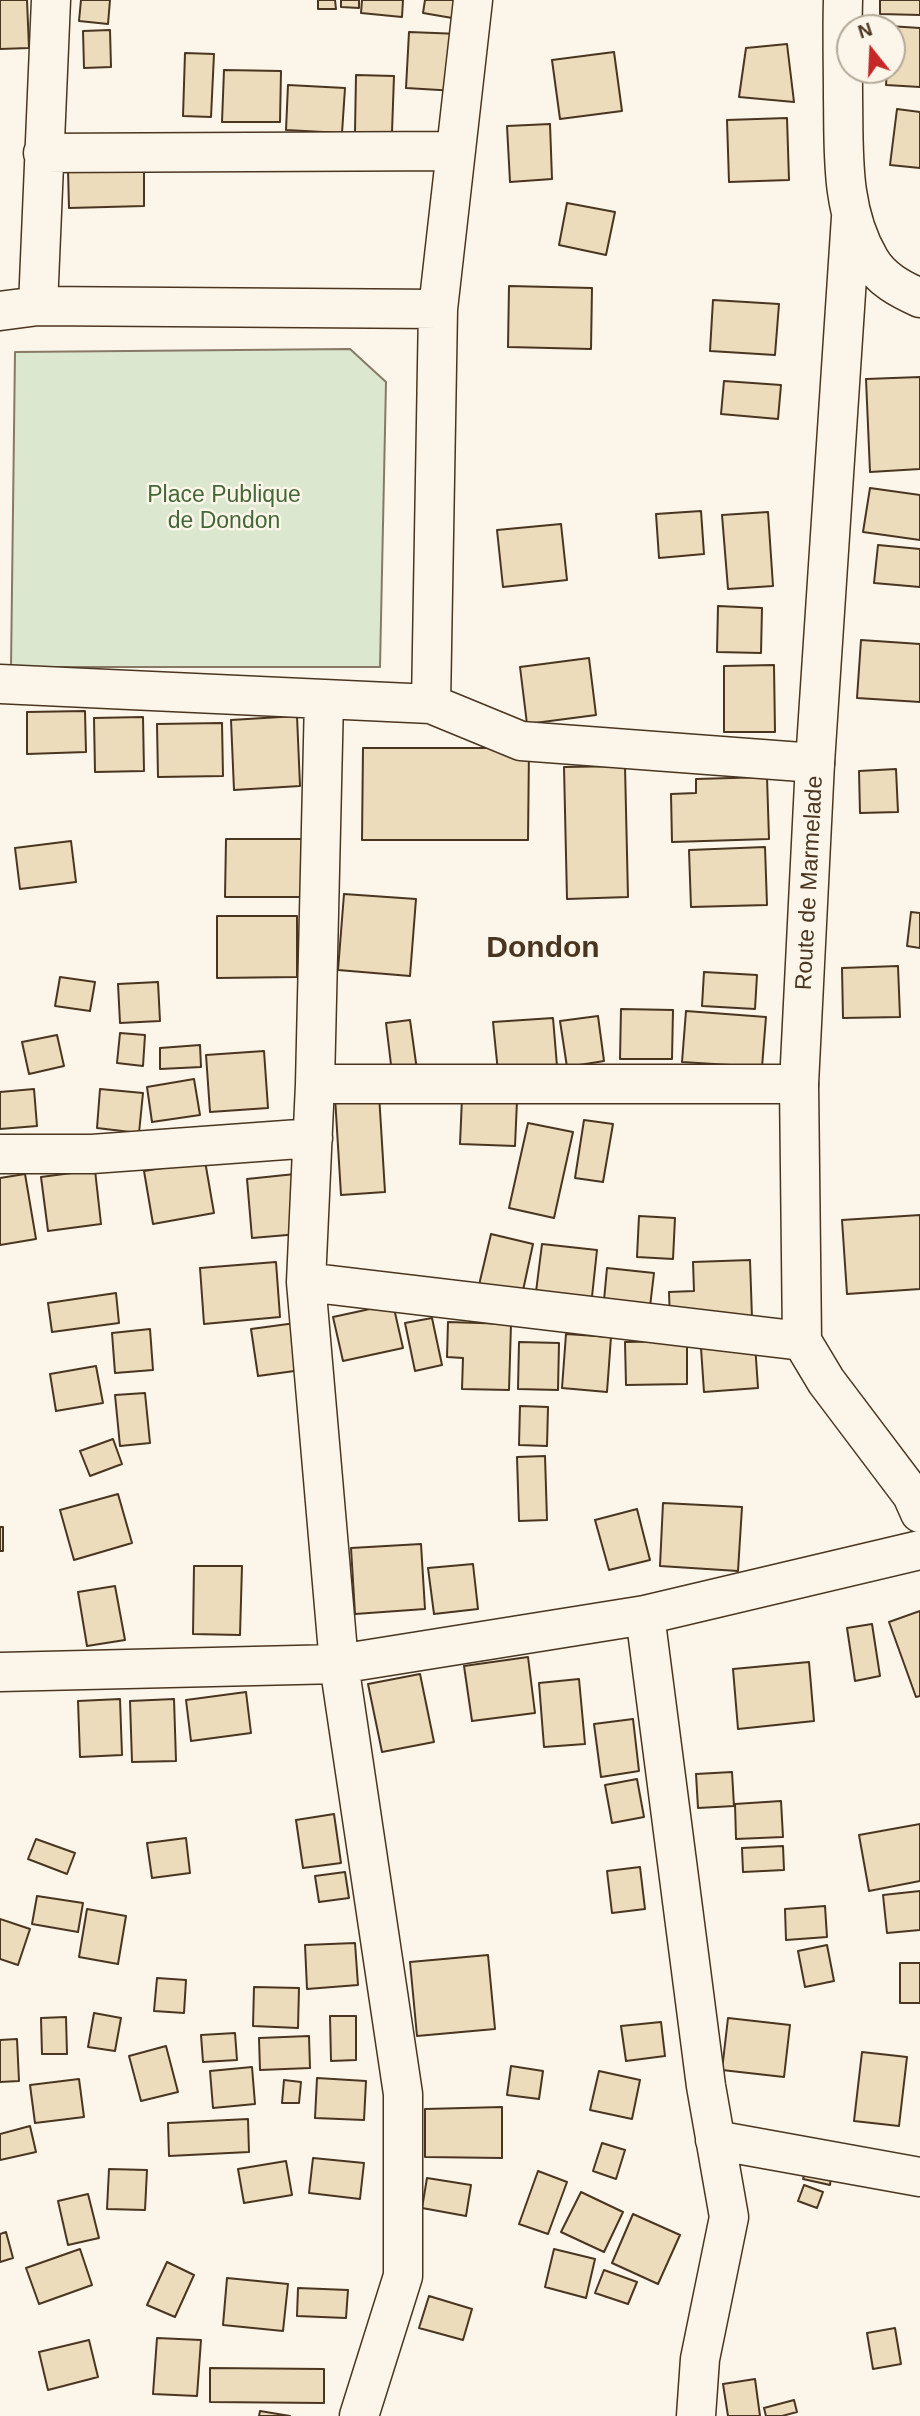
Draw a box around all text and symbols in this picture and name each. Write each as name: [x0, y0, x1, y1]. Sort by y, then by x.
north arrow: [836, 14, 906, 84]
text: N: [855, 18, 875, 43]
park label: Place Publique de Dondon: [147, 482, 301, 536]
street label: Route de Marmelade: [791, 775, 829, 991]
district label: Dondon: [486, 931, 600, 967]

